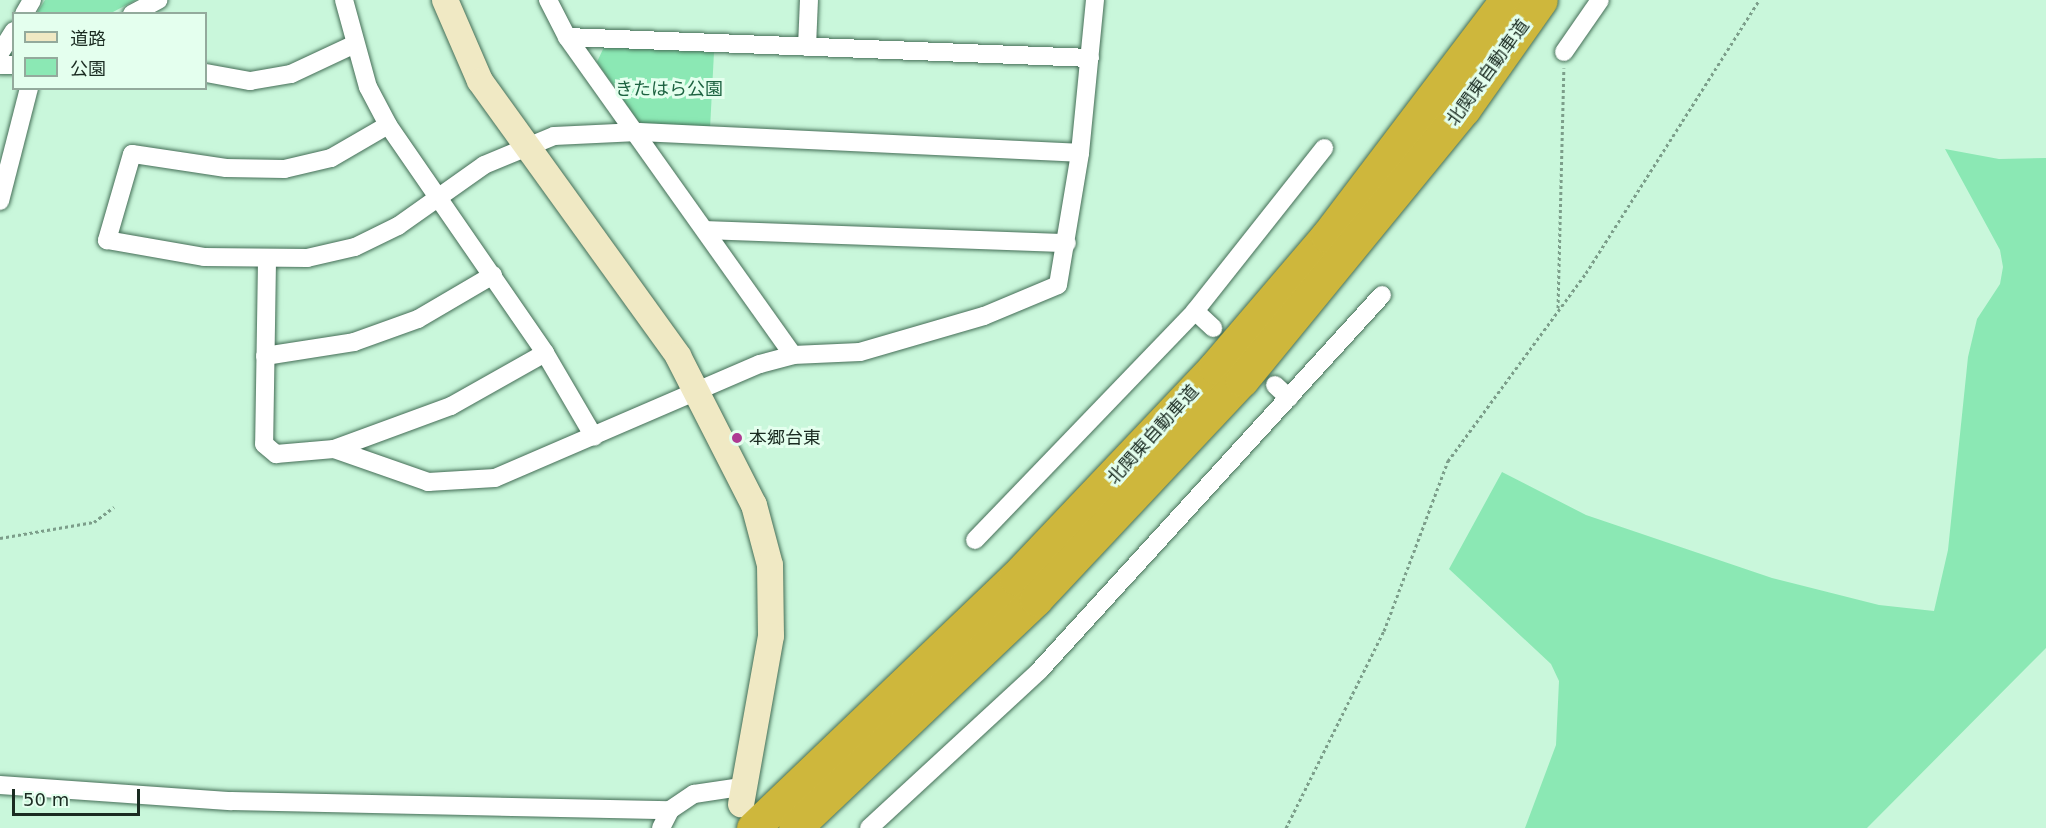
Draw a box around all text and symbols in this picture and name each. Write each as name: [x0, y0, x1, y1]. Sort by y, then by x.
legend: [12, 12, 207, 90]
street label: 北関東自動車道: [1442, 16, 1534, 130]
text: 道路: [70, 28, 106, 49]
text: 公園: [70, 58, 106, 79]
park label: きたはら公園: [615, 78, 723, 100]
street label: 北関東自動車道: [1103, 381, 1203, 489]
place label: 本郷台東: [749, 427, 821, 449]
marker: 本郷台東: [730, 431, 744, 445]
scale bar: [15, 777, 142, 815]
text: 50 m: [23, 789, 69, 810]

